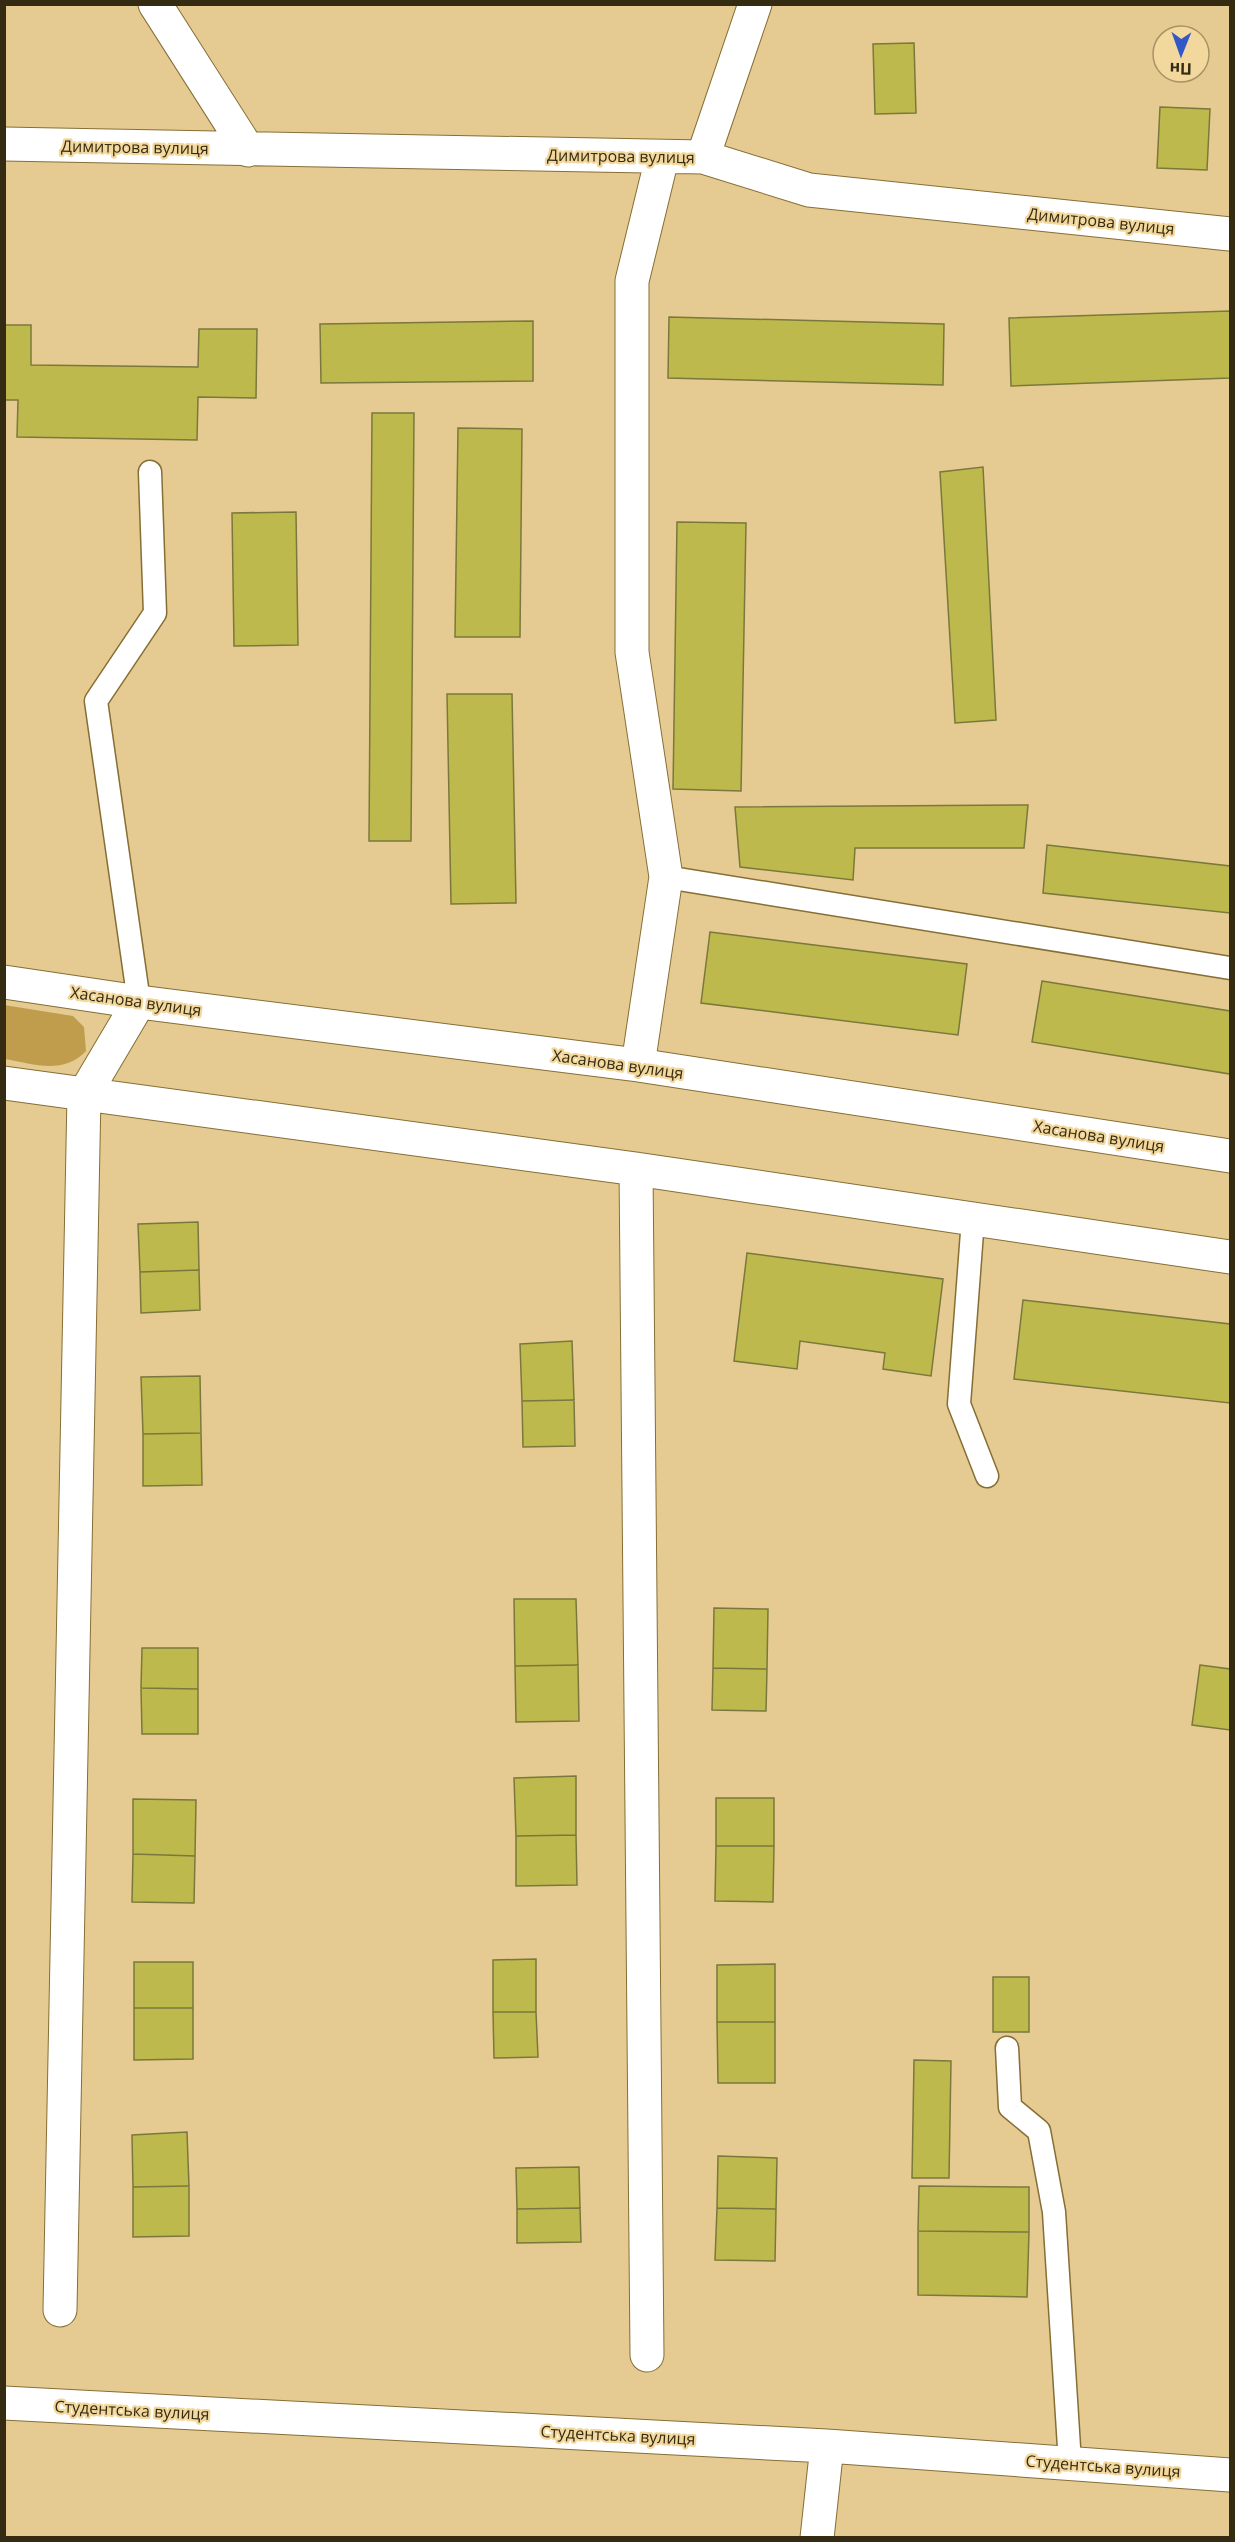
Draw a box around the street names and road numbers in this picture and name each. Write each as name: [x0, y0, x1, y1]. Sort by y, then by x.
street label: Димитрова вулиця: [61, 135, 209, 159]
street label: Димитрова вулиця: [547, 144, 695, 168]
street label: Димитрова вулиця: [1026, 202, 1176, 240]
street label: Хасанова вулиця: [69, 981, 203, 1021]
street label: Хасанова вулиця: [551, 1044, 685, 1084]
street label: Хасанова вулиця: [1032, 1115, 1166, 1157]
street label: Студентська вулиця: [54, 2395, 210, 2425]
street label: Студентська вулиця: [540, 2420, 696, 2450]
street label: Студентська вулиця: [1025, 2450, 1181, 2482]

